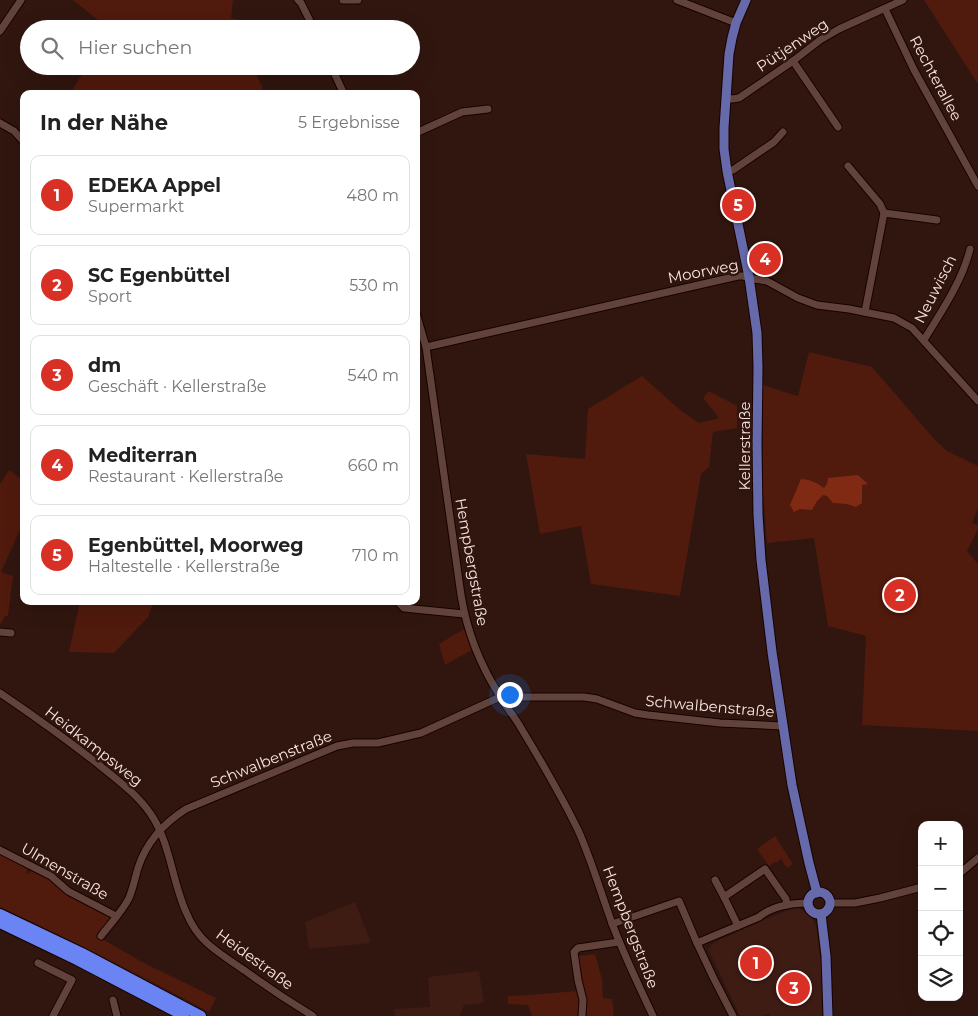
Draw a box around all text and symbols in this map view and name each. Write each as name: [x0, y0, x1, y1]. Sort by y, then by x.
street label: Pütjenweg: [753, 14, 831, 76]
search box: [20, 20, 420, 75]
street label: Rechterallee: [906, 32, 966, 124]
icon: search: [38, 34, 66, 62]
text: Hier suchen: [78, 36, 192, 59]
text: In der Nähe: [40, 110, 168, 135]
text: 5 Ergebnisse: [298, 113, 400, 132]
text: EDEKA Appel: [88, 174, 221, 197]
text: 1: [54, 186, 60, 205]
text: 480 m: [346, 186, 399, 205]
pin: 5: [722, 186, 754, 224]
text: Supermarkt: [88, 197, 184, 216]
pin: 4: [749, 240, 781, 278]
street label: Neuwisch: [910, 252, 960, 326]
street label: Moorweg: [666, 255, 740, 287]
text: SC Egenbüttel: [88, 264, 230, 287]
text: 2: [52, 276, 62, 295]
text: 530 m: [349, 276, 399, 295]
text: Sport: [88, 287, 132, 306]
text: dm: [88, 354, 121, 377]
text: 3: [52, 366, 62, 385]
text: 540 m: [348, 366, 399, 385]
text: Geschäft · Kellerstraße: [88, 377, 267, 396]
street label: Kellerstraße: [735, 401, 754, 491]
text: Mediterran: [88, 444, 197, 467]
text: 4: [51, 456, 63, 475]
text: 660 m: [348, 456, 399, 475]
text: Restaurant · Kellerstraße: [88, 467, 284, 486]
street label: Hempbergstraße: [451, 497, 493, 627]
text: Egenbüttel, Moorweg: [88, 534, 304, 557]
text: 5: [52, 546, 62, 565]
text: 710 m: [352, 546, 399, 565]
text: Haltestelle · Kellerstraße: [88, 557, 280, 576]
pin: 2: [884, 576, 916, 614]
your location: [497, 682, 523, 708]
street label: Schwalbenstraße: [645, 691, 775, 721]
street label: Heidkampsweg: [41, 702, 147, 790]
street label: Schwalbenstraße: [207, 726, 335, 792]
map controls: [918, 821, 963, 1001]
button: +: [918, 821, 963, 866]
street label: Ulmenstraße: [18, 838, 112, 904]
street label: Hempbergstraße: [599, 863, 663, 991]
button: −: [918, 866, 963, 911]
button: locate: [918, 911, 963, 956]
street label: Heidestraße: [212, 924, 298, 994]
pin: 1: [740, 944, 772, 982]
button: layers: [918, 956, 963, 1001]
pin: 3: [778, 969, 810, 1007]

